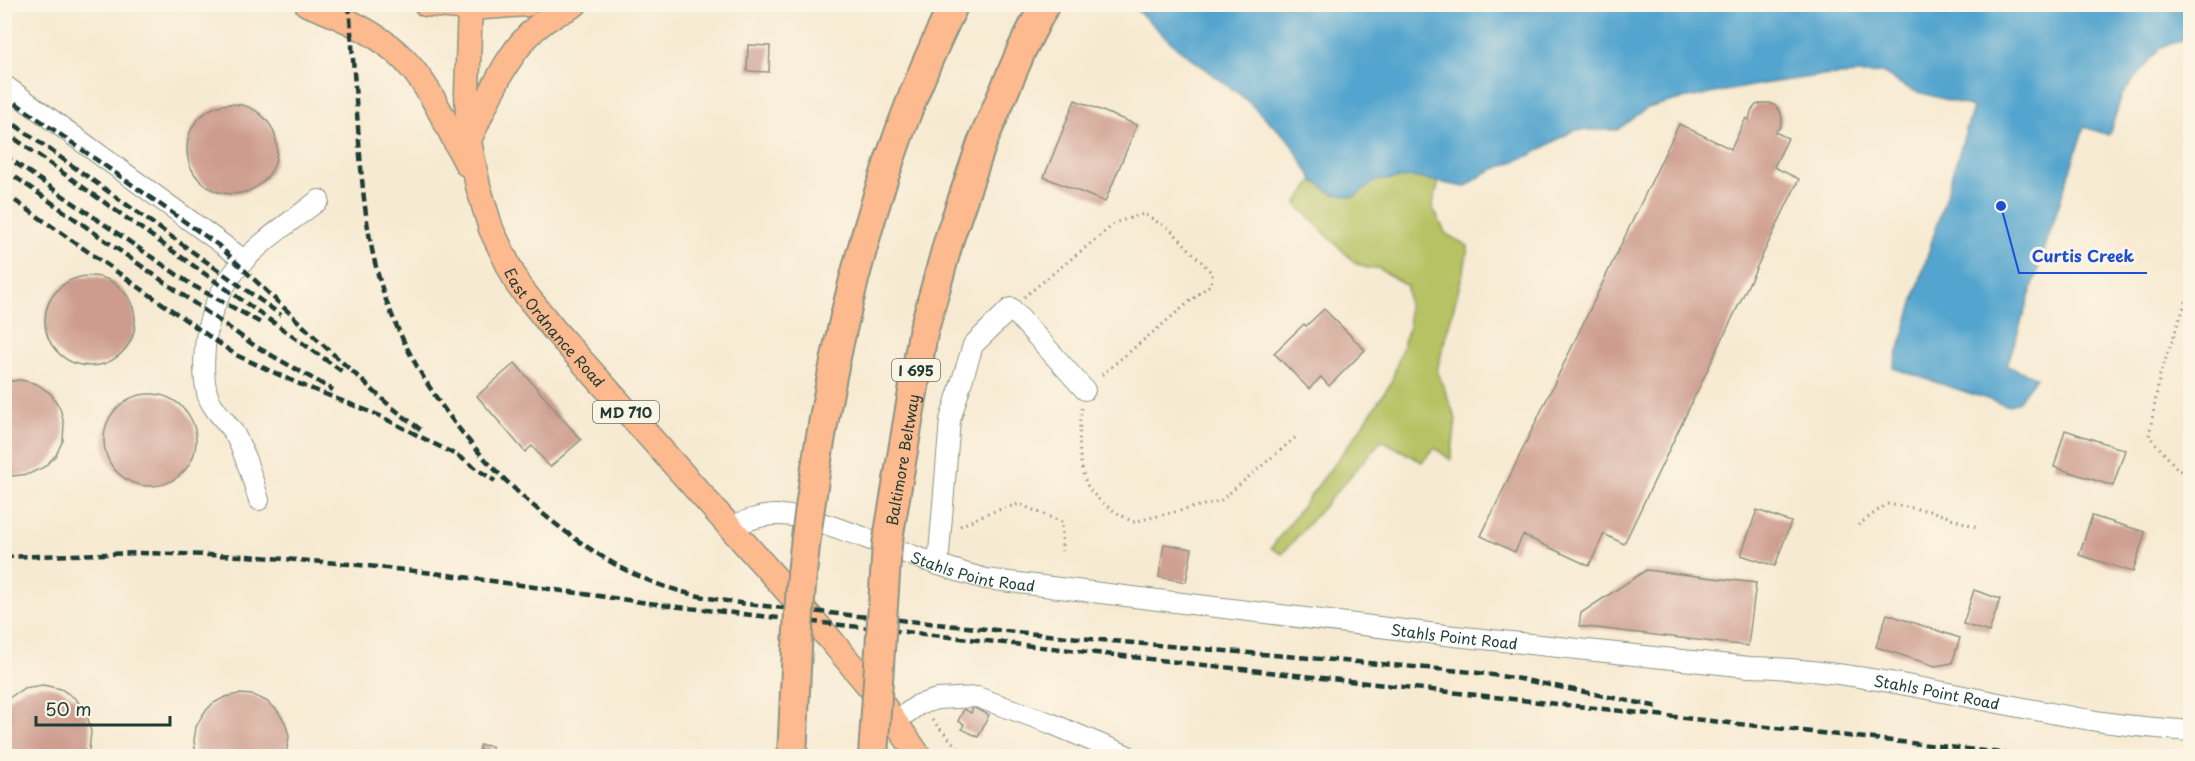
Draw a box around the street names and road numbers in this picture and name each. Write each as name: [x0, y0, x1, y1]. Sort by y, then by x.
street label: East Ordnance Road: [500, 264, 611, 392]
road number: I 695: [892, 359, 940, 381]
street label: Baltimore Beltway: [879, 392, 924, 527]
road number: MD 710: [593, 401, 659, 423]
street label: Stahls Point Road: [908, 544, 1036, 596]
street label: Stahls Point Road: [1390, 617, 1519, 654]
street label: Stahls Point Road: [1872, 668, 2002, 714]

